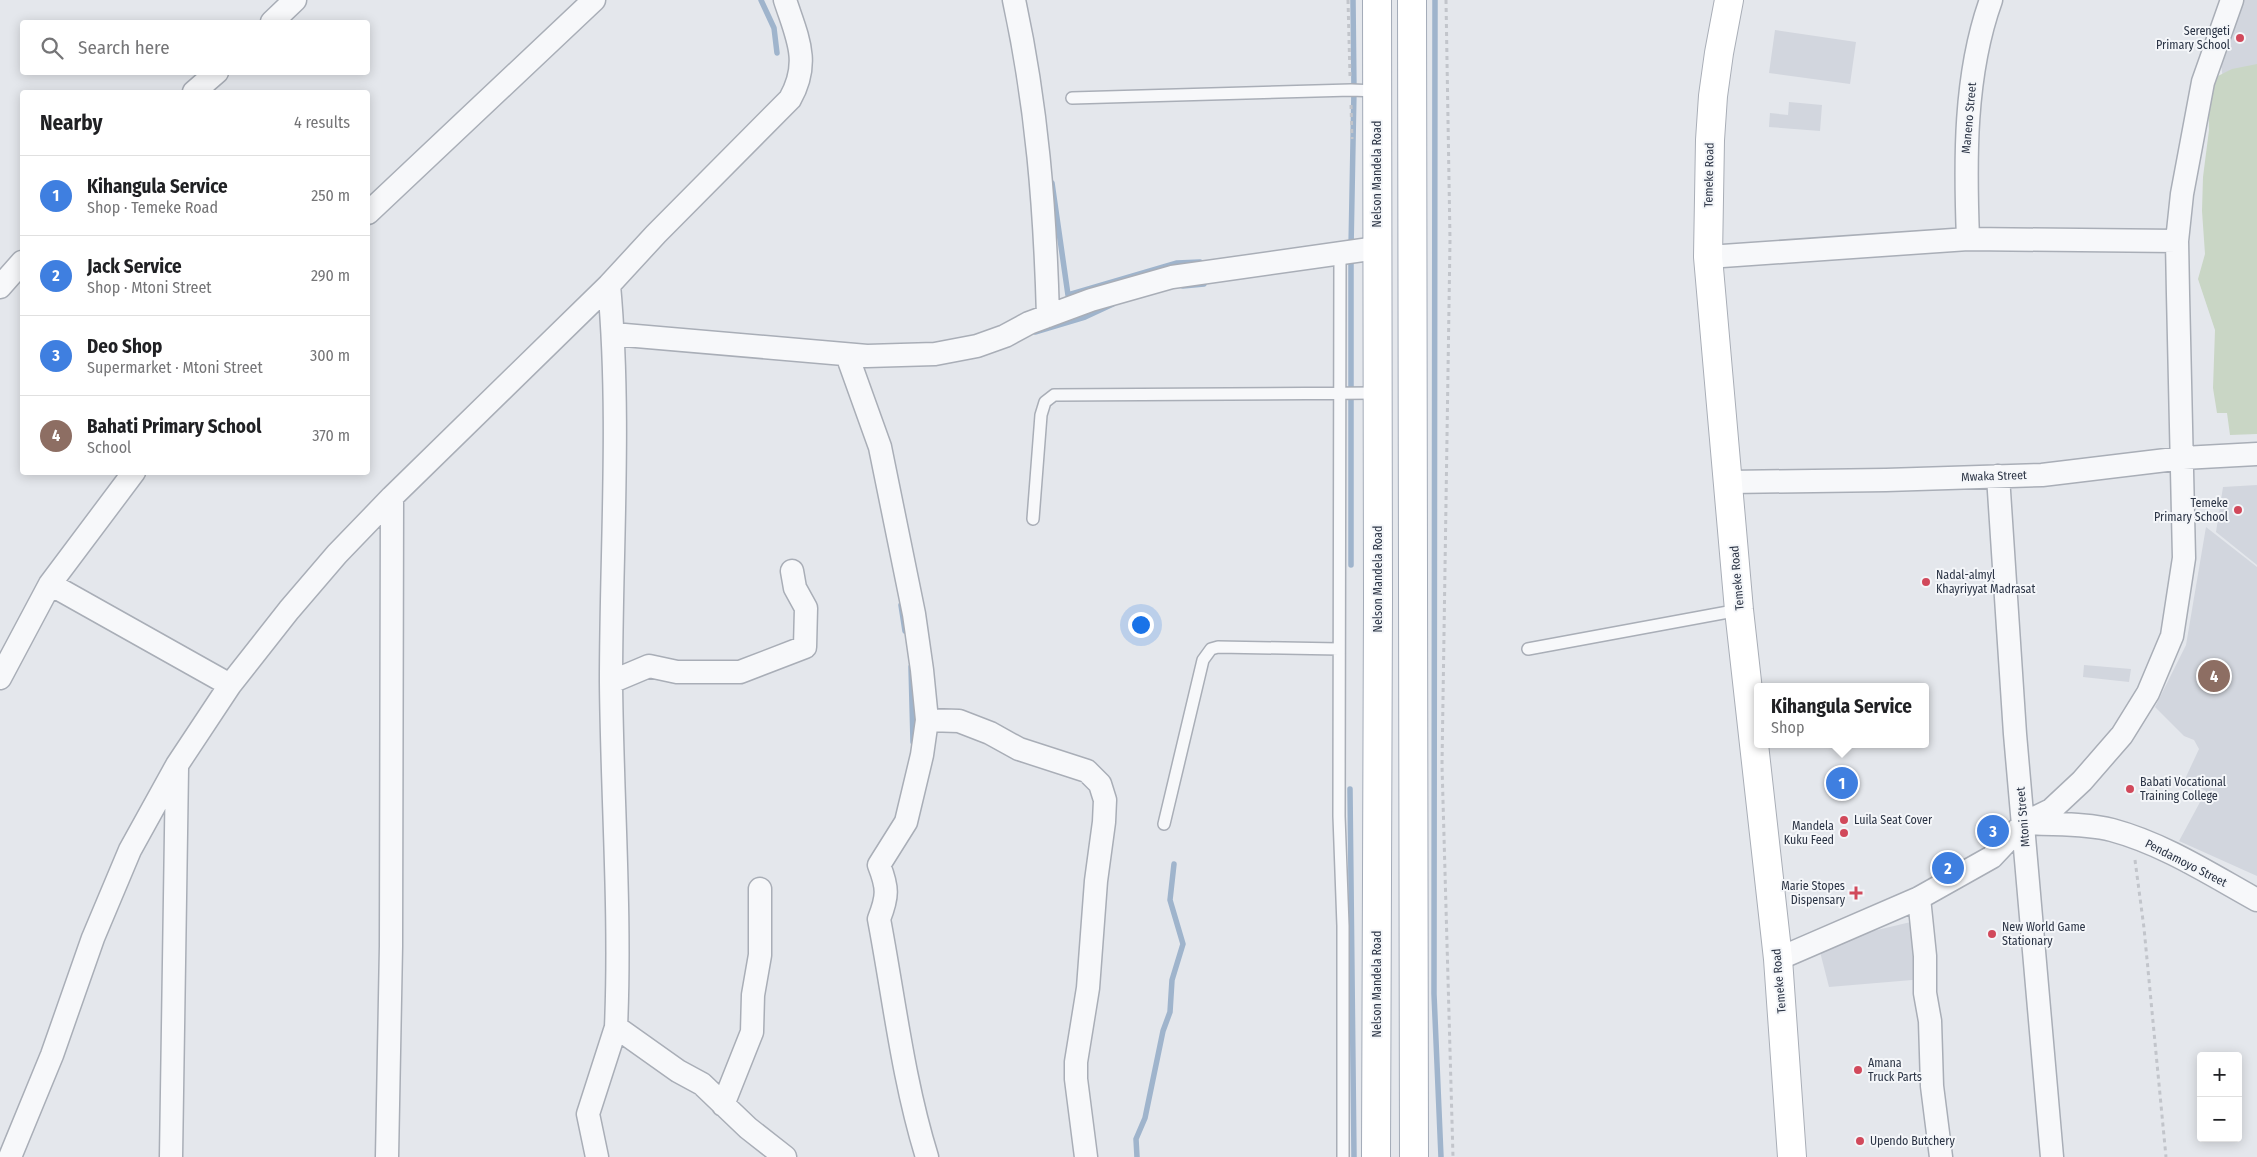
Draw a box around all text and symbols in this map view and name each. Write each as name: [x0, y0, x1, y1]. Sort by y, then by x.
search box: [20, 20, 370, 75]
place label: Serengeti Primary School: [2156, 24, 2230, 52]
marker: Serengeti Primary School: [2234, 32, 2246, 44]
icon: search: [38, 34, 66, 62]
text: Search here: [78, 36, 170, 59]
street label: Maneno Street: [1959, 82, 1979, 154]
text: Nearby: [40, 110, 102, 136]
text: 4 results: [294, 113, 350, 132]
street label: Nelson Mandela Road: [1370, 121, 1384, 227]
street label: Temeke Road: [1701, 142, 1717, 208]
text: Kihangula Service: [87, 175, 228, 198]
text: 1: [53, 186, 59, 205]
text: 250 m: [311, 186, 350, 205]
text: Shop · Temeke Road: [87, 198, 218, 217]
text: Jack Service: [87, 255, 182, 278]
text: 2: [52, 266, 60, 285]
text: 290 m: [311, 266, 350, 285]
text: Shop · Mtoni Street: [87, 278, 212, 297]
text: Deo Shop: [87, 335, 162, 358]
text: 3: [52, 346, 60, 365]
text: 300 m: [310, 346, 350, 365]
text: Supermarket · Mtoni Street: [87, 358, 263, 377]
text: Bahati Primary School: [87, 415, 261, 438]
text: 4: [52, 426, 60, 445]
text: 370 m: [312, 426, 350, 445]
text: School: [87, 438, 131, 457]
street label: Mwaka Street: [1961, 468, 2027, 484]
place label: Temeke Primary School: [2154, 496, 2228, 524]
marker: Temeke Primary School: [2232, 504, 2244, 516]
street label: Nelson Mandela Road: [1371, 526, 1385, 632]
street label: Temeke Road: [1727, 545, 1747, 611]
place label: Nadal-almyl Khayriyyat Madrasat: [1936, 568, 2035, 596]
marker: Nadal-almyl Khayriyyat Madrasat: [1920, 576, 1932, 588]
your location: [1128, 612, 1154, 638]
pin: 4: [2198, 657, 2230, 695]
popup: [1754, 683, 1929, 748]
text: Kihangula Service: [1771, 695, 1912, 718]
text: Shop: [1771, 718, 1804, 737]
pin: 1: [1826, 764, 1858, 802]
place label: Babati Vocational Training College: [2140, 775, 2226, 803]
marker: Babati Vocational Training College: [2124, 783, 2136, 795]
street label: Mtoni Street: [2013, 786, 2033, 848]
pin: 3: [1977, 812, 2009, 850]
place label: Luila Seat Cover: [1854, 813, 1933, 827]
marker: Luila Seat Cover: [1838, 814, 1850, 826]
place label: Mandela Kuku Feed: [1784, 819, 1834, 847]
marker: Mandela Kuku Feed: [1838, 827, 1850, 839]
street label: Pendamoyo Street: [2143, 836, 2229, 890]
pin: 2: [1932, 849, 1964, 887]
place label: Marie Stopes Dispensary: [1781, 879, 1846, 907]
marker: Marie Stopes Dispensary: [1849, 886, 1863, 900]
place label: New World Game Stationary: [2002, 920, 2086, 948]
marker: New World Game Stationary: [1986, 928, 1998, 940]
street label: Nelson Mandela Road: [1370, 931, 1384, 1037]
street label: Temeke Road: [1769, 948, 1789, 1014]
map controls: [2197, 1052, 2242, 1142]
button: +: [2197, 1052, 2242, 1097]
place label: Amana Truck Parts: [1868, 1056, 1922, 1084]
marker: Amana Truck Parts: [1852, 1064, 1864, 1076]
button: −: [2197, 1097, 2242, 1142]
place label: Upendo Butchery: [1870, 1134, 1955, 1148]
marker: Upendo Butchery: [1854, 1135, 1866, 1147]

